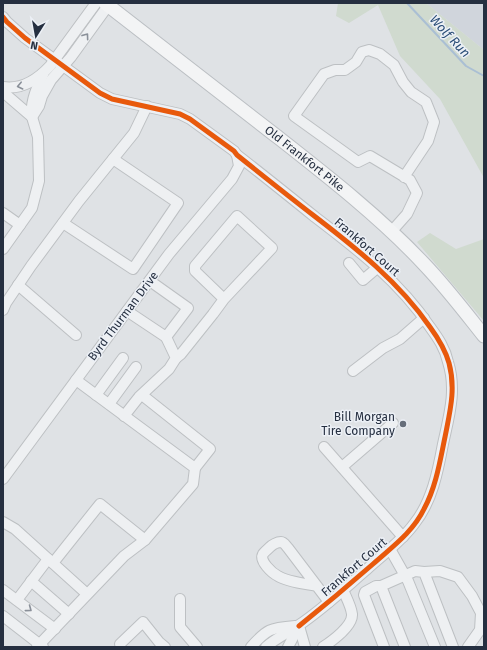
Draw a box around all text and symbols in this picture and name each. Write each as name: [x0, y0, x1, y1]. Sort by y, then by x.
water label: Wolf Run: [427, 12, 473, 60]
north arrow: [16, 16, 56, 56]
one-way arrow: [81, 34, 88, 41]
text: N: [29, 38, 39, 52]
one-way arrow: [16, 82, 23, 90]
street label: Old Frankfort Pike: [262, 123, 347, 194]
street label: Frankfort Court: [332, 215, 403, 280]
street label: Byrd Thurman Drive: [85, 269, 161, 363]
place label: Bill Morgan Tire Company: [321, 410, 395, 438]
marker: Bill Morgan Tire Company: [398, 419, 408, 429]
street label: Frankfort Court: [319, 534, 390, 599]
one-way arrow: [25, 604, 32, 611]

